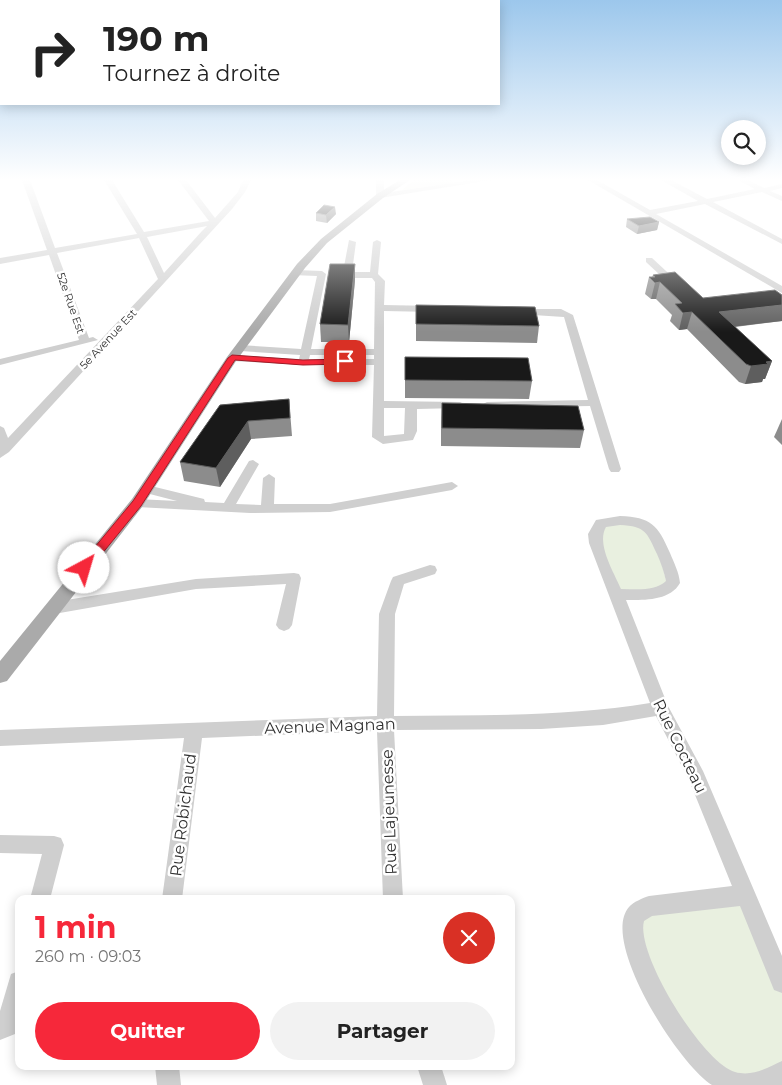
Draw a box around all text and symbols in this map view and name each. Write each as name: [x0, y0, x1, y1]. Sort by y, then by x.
text: 190 m: [103, 17, 209, 60]
icon: right: [20, 20, 85, 85]
text: Tournez à droite: [103, 60, 280, 87]
map controls: [721, 120, 766, 165]
button: search: [721, 120, 766, 165]
street label: 52e Rue Est: [54, 271, 88, 336]
street label: 5e Avenue Est: [77, 306, 140, 372]
pin: [324, 340, 366, 382]
icon: arrive: [331, 347, 359, 375]
position arrow: [57, 541, 109, 593]
street label: Rue Cocteau: [649, 696, 711, 796]
street label: Avenue Magnan: [264, 714, 396, 738]
street label: Rue Lajeunesse: [377, 749, 401, 875]
street label: Rue Robichaud: [166, 752, 200, 878]
text: 1 min: [35, 909, 116, 946]
button: close: [443, 912, 495, 964]
text: 260 m · 09:03: [35, 947, 141, 966]
button: Quitter: [35, 1002, 260, 1060]
button: Partager: [270, 1002, 495, 1060]

